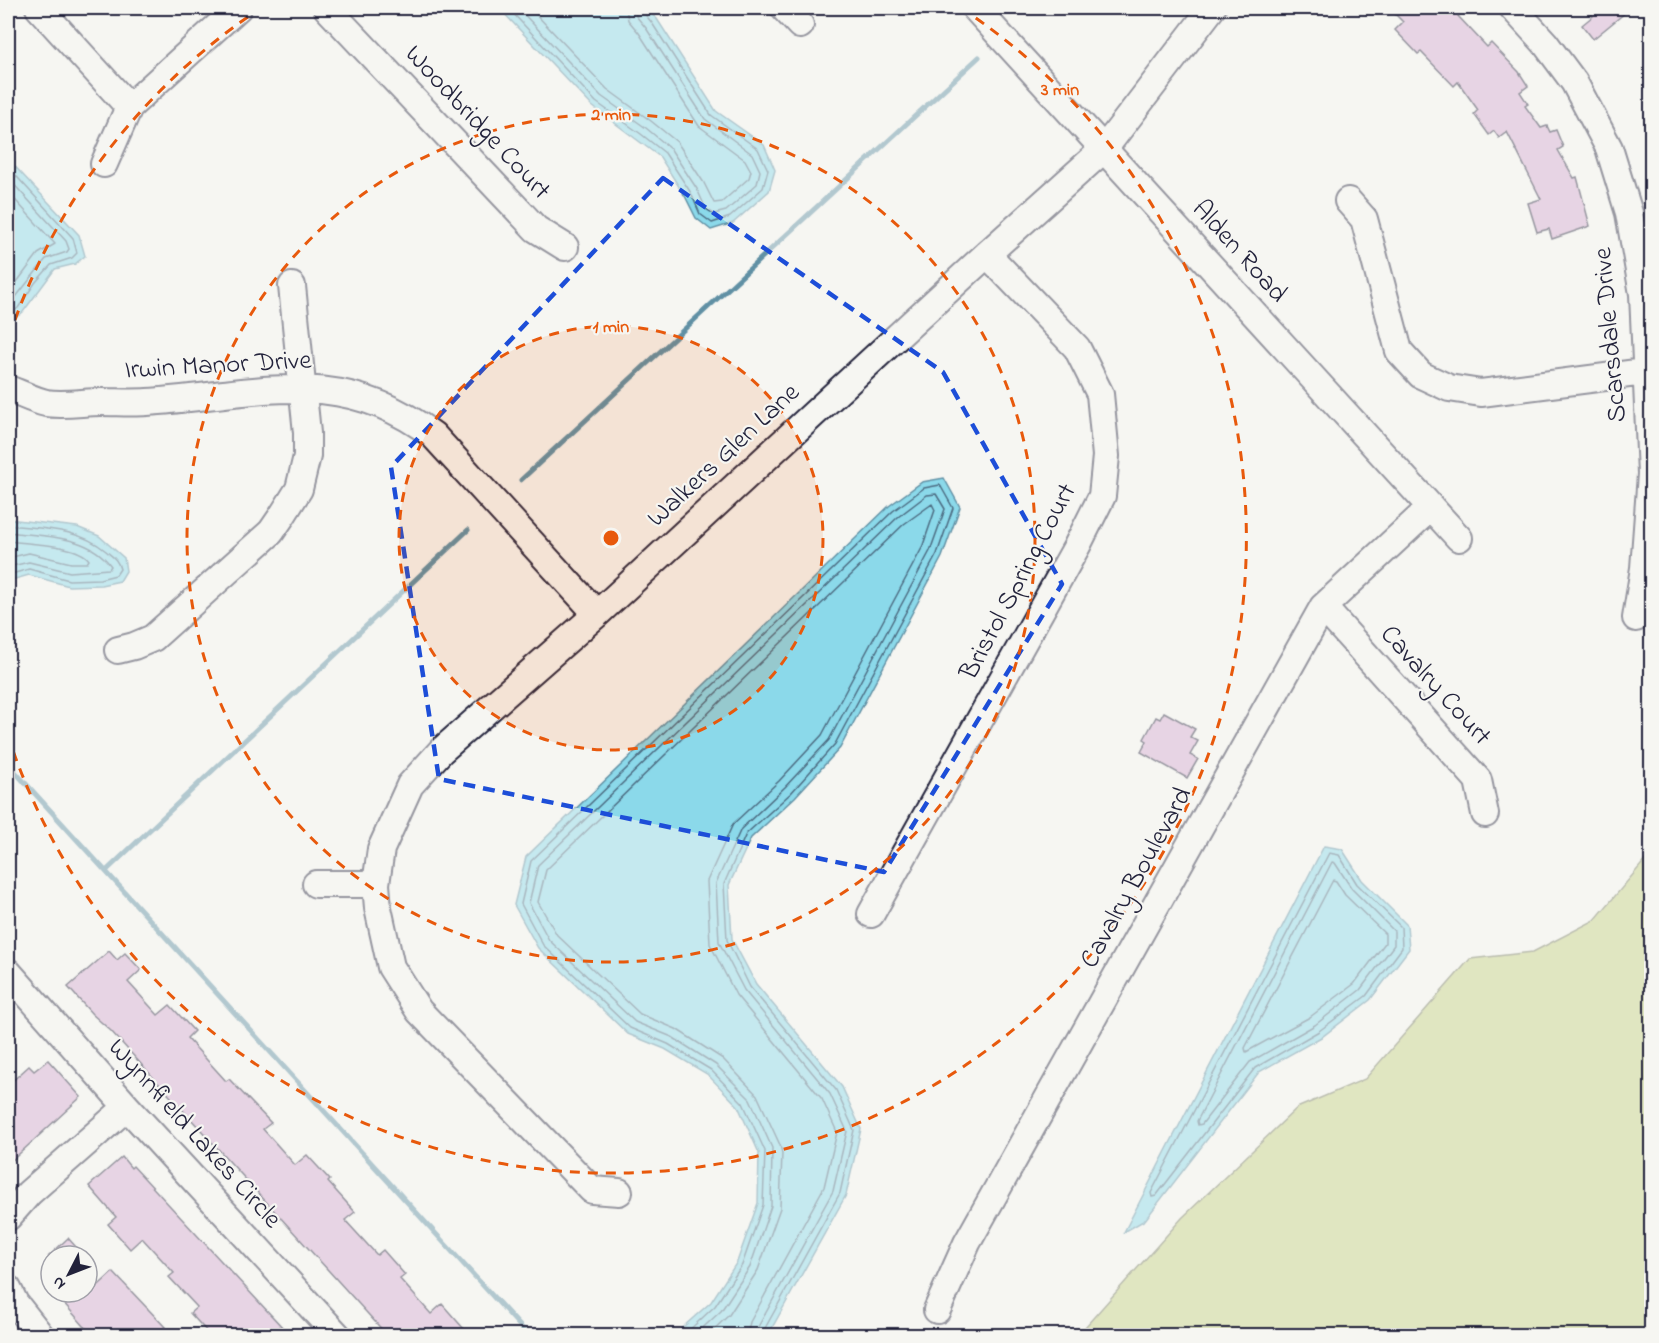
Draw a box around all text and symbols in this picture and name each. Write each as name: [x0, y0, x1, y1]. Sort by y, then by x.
street label: Woodbridge Court: [395, 37, 559, 209]
text: 3 min: [1040, 78, 1079, 104]
text: 2 min: [590, 103, 631, 129]
street label: Alden Road: [1182, 192, 1296, 312]
street label: Scarsdale Drive: [1584, 245, 1638, 424]
text: 1 min: [593, 315, 629, 341]
street label: Irwin Manor Drive: [124, 342, 313, 390]
street label: Walkers Glen Lane: [639, 374, 810, 537]
street label: Bristol Spring Court: [950, 477, 1087, 688]
centre of rings: [601, 528, 621, 548]
street label: Cavalry Court: [1370, 617, 1500, 755]
street label: Cavalry Boulevard: [1071, 780, 1203, 976]
street label: Wynnfield Lakes Circle: [98, 1030, 291, 1238]
north arrow: [39, 1244, 99, 1304]
text: N: [47, 1271, 72, 1295]

